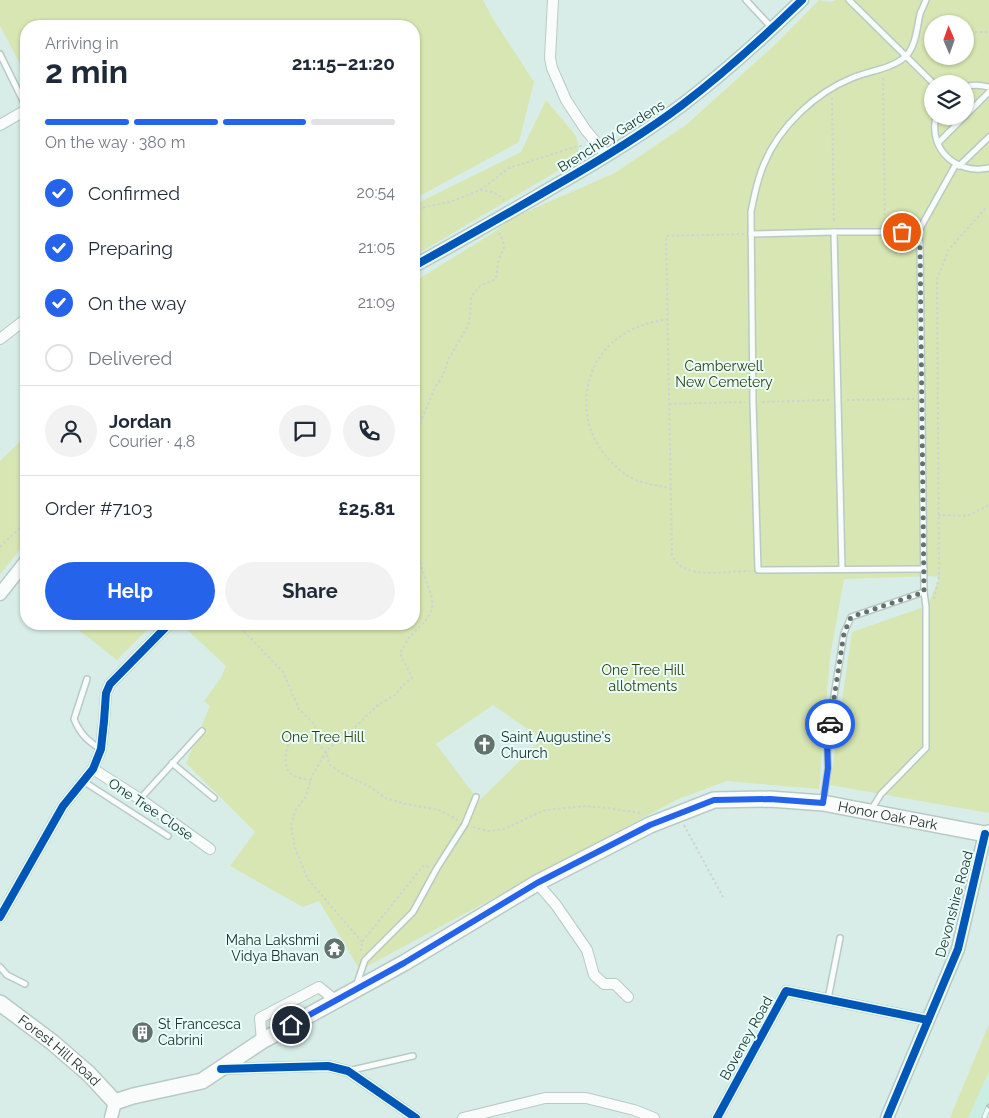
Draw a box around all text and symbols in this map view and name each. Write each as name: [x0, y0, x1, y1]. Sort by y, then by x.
north arrow: [924, 15, 974, 65]
map controls: [924, 15, 974, 125]
text: Arriving in: [45, 34, 119, 53]
text: 21:15–21:20: [292, 52, 395, 74]
text: 2 min: [45, 53, 128, 90]
button: layers: [924, 75, 974, 125]
street label: Brenchley Gardens: [555, 96, 668, 175]
text: On the way · 380 m: [45, 133, 185, 152]
icon: check: [45, 179, 73, 207]
text: Confirmed: [88, 182, 180, 204]
text: 20:54: [356, 183, 395, 202]
pin: [881, 211, 923, 253]
icon: bag: [888, 218, 916, 246]
icon: check: [45, 234, 73, 262]
text: Preparing: [88, 237, 173, 259]
text: 21:05: [358, 238, 395, 257]
icon: check: [45, 289, 73, 317]
text: On the way: [88, 292, 187, 314]
text: 21:09: [358, 293, 395, 312]
text: Delivered: [88, 347, 172, 369]
park label: Camberwell New Cemetery: [675, 358, 773, 390]
button: person: [45, 405, 97, 457]
button: chat: [279, 405, 331, 457]
button: phone: [343, 405, 395, 457]
text: Jordan: [109, 410, 172, 432]
text: Courier · 4.8: [109, 432, 195, 451]
text: Order #7103: [45, 497, 153, 519]
text: £25.81: [338, 497, 395, 519]
button: Help: [45, 562, 215, 620]
button: Share: [225, 562, 395, 620]
park label: One Tree Hill allotments: [602, 662, 685, 694]
courier: [805, 699, 855, 749]
icon: car: [816, 710, 844, 738]
park label: One Tree Hill: [282, 729, 365, 745]
place label: Saint Augustine's Church: [501, 729, 611, 761]
church icon: Saint Augustine's Church: [473, 733, 497, 757]
street label: One Tree Close: [106, 775, 196, 843]
street label: Honor Oak Park: [837, 798, 940, 833]
street label: Devonshire Road: [932, 849, 976, 959]
place label: Maha Lakshmi Vidya Bhavan: [226, 932, 319, 964]
temple icon: Maha Lakshmi Vidya Bhavan: [323, 936, 347, 960]
street label: Boveney Road: [716, 993, 776, 1083]
pin: [270, 1004, 312, 1046]
icon: home: [277, 1011, 305, 1039]
street label: Forest Hill Road: [15, 1012, 104, 1089]
place label: St Francesca Cabrini: [158, 1016, 241, 1048]
building icon: St Francesca Cabrini: [130, 1020, 154, 1044]

